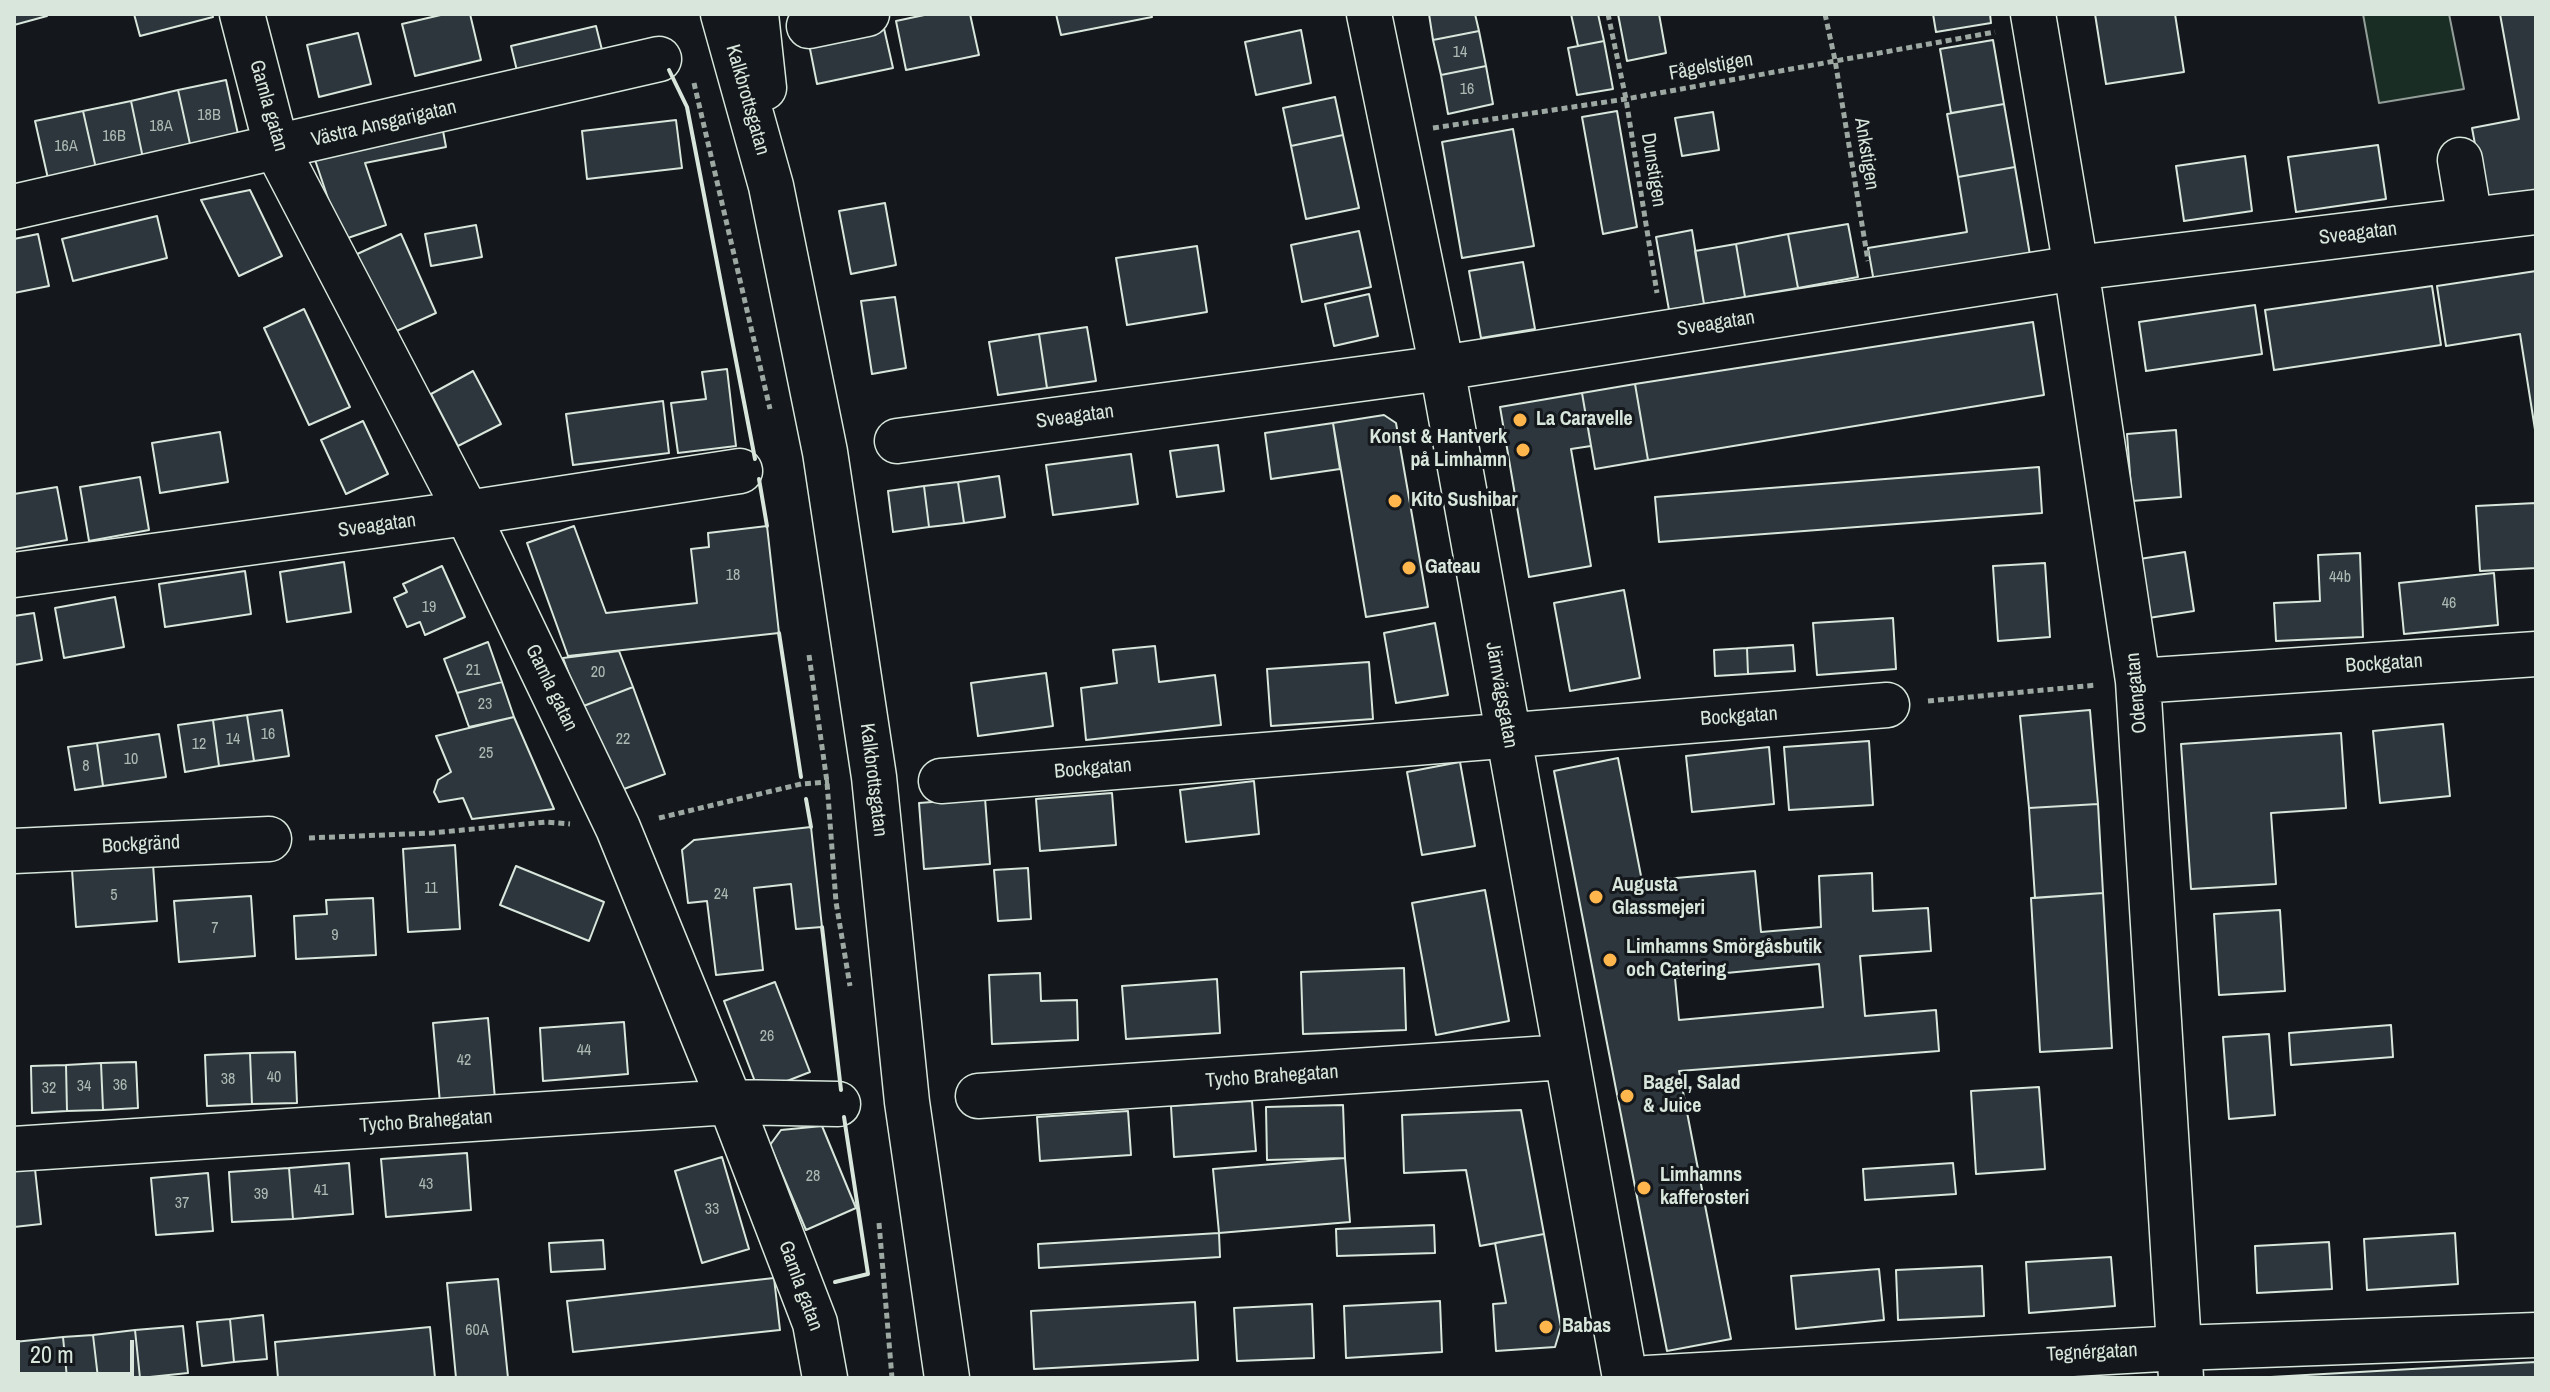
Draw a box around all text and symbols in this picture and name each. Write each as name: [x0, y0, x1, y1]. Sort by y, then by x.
street label: Kalkbrottsgatan: [720, 42, 774, 158]
house number: 14: [1453, 43, 1467, 63]
street label: Fågelstigen: [1667, 48, 1755, 86]
street label: Gamla gatan: [244, 58, 292, 154]
house number: 16: [1460, 80, 1474, 100]
street label: Västra Ansgarigatan: [309, 96, 459, 152]
house number: 18B: [197, 106, 221, 126]
street label: Ankstigen: [1848, 116, 1884, 192]
house number: 18A: [149, 117, 173, 137]
house number: 16B: [102, 127, 126, 147]
street label: Dunstigen: [1635, 131, 1671, 209]
house number: 16A: [54, 137, 78, 157]
street label: Sveagatan: [2318, 217, 2398, 251]
street label: Sveagatan: [1675, 306, 1757, 342]
street label: Sveagatan: [1035, 400, 1115, 434]
place label: La Caravelle: [1536, 408, 1633, 432]
marker: La Caravelle: [1511, 411, 1529, 429]
place label: Konst & Hantverk på Limhamn: [1369, 426, 1507, 473]
marker: Konst & Hantverk på Limhamn: [1514, 441, 1532, 459]
place label: Kito Sushibar: [1411, 489, 1518, 513]
marker: Kito Sushibar: [1386, 492, 1404, 510]
street label: Sveagatan: [337, 509, 417, 543]
place label: Gateau: [1425, 556, 1481, 580]
marker: Gateau: [1400, 559, 1418, 577]
house number: 18: [726, 566, 740, 586]
house number: 44b: [2329, 568, 2351, 588]
house number: 46: [2442, 594, 2456, 614]
house number: 19: [422, 598, 436, 618]
street label: Järnvägsgatan: [1480, 640, 1522, 750]
street label: Gamla gatan: [520, 641, 582, 735]
street label: Bockgatan: [2345, 649, 2423, 679]
street label: Odengatan: [2122, 652, 2152, 734]
house number: 21: [466, 661, 480, 681]
house number: 20: [591, 663, 605, 683]
house number: 23: [478, 695, 492, 715]
street label: Bockgatan: [1700, 702, 1778, 732]
street label: Kalkbrottsgatan: [854, 722, 892, 838]
house number: 16: [261, 725, 275, 745]
house number: 14: [226, 730, 240, 750]
house number: 22: [616, 730, 630, 750]
house number: 12: [192, 735, 206, 755]
house number: 25: [479, 744, 493, 764]
house number: 10: [124, 750, 138, 770]
street label: Bockgatan: [1053, 754, 1133, 784]
house number: 8: [82, 757, 90, 777]
street label: Bockgränd: [101, 831, 181, 859]
place label: Augusta Glassmejeri: [1612, 874, 1705, 921]
house number: 11: [424, 879, 438, 899]
house number: 24: [714, 885, 728, 905]
house number: 5: [110, 886, 118, 906]
marker: Augusta Glassmejeri: [1587, 888, 1605, 906]
house number: 7: [211, 919, 219, 939]
house number: 9: [331, 926, 339, 946]
place label: Limhamns Smörgåsbutik och Catering: [1626, 936, 1822, 983]
marker: Limhamns Smörgåsbutik och Catering: [1601, 951, 1619, 969]
house number: 26: [760, 1027, 774, 1047]
house number: 44: [577, 1041, 591, 1061]
house number: 42: [457, 1051, 471, 1071]
street label: Tycho Brahegatan: [1205, 1060, 1339, 1094]
house number: 40: [267, 1068, 281, 1088]
house number: 38: [221, 1070, 235, 1090]
place label: Bagel, Salad & Juice: [1643, 1072, 1741, 1119]
house number: 36: [113, 1076, 127, 1096]
house number: 34: [77, 1077, 91, 1097]
house number: 32: [42, 1079, 56, 1099]
marker: Bagel, Salad & Juice: [1618, 1087, 1636, 1105]
street label: Tycho Brahegatan: [359, 1105, 493, 1139]
place label: Limhamns kafferosteri: [1660, 1164, 1749, 1211]
house number: 28: [806, 1167, 820, 1187]
house number: 43: [419, 1175, 433, 1195]
marker: Limhamns kafferosteri: [1635, 1179, 1653, 1197]
house number: 41: [314, 1181, 328, 1201]
house number: 39: [254, 1185, 268, 1205]
house number: 37: [175, 1194, 189, 1214]
house number: 33: [705, 1200, 719, 1220]
street label: Gamla gatan: [773, 1238, 827, 1334]
place label: Babas: [1562, 1315, 1611, 1339]
marker: Babas: [1537, 1318, 1555, 1336]
house number: 60A: [465, 1321, 489, 1341]
scale bar: [20, 1324, 138, 1374]
text: 20 m: [30, 1338, 74, 1370]
street label: Tegnérgatan: [2046, 1339, 2138, 1367]

